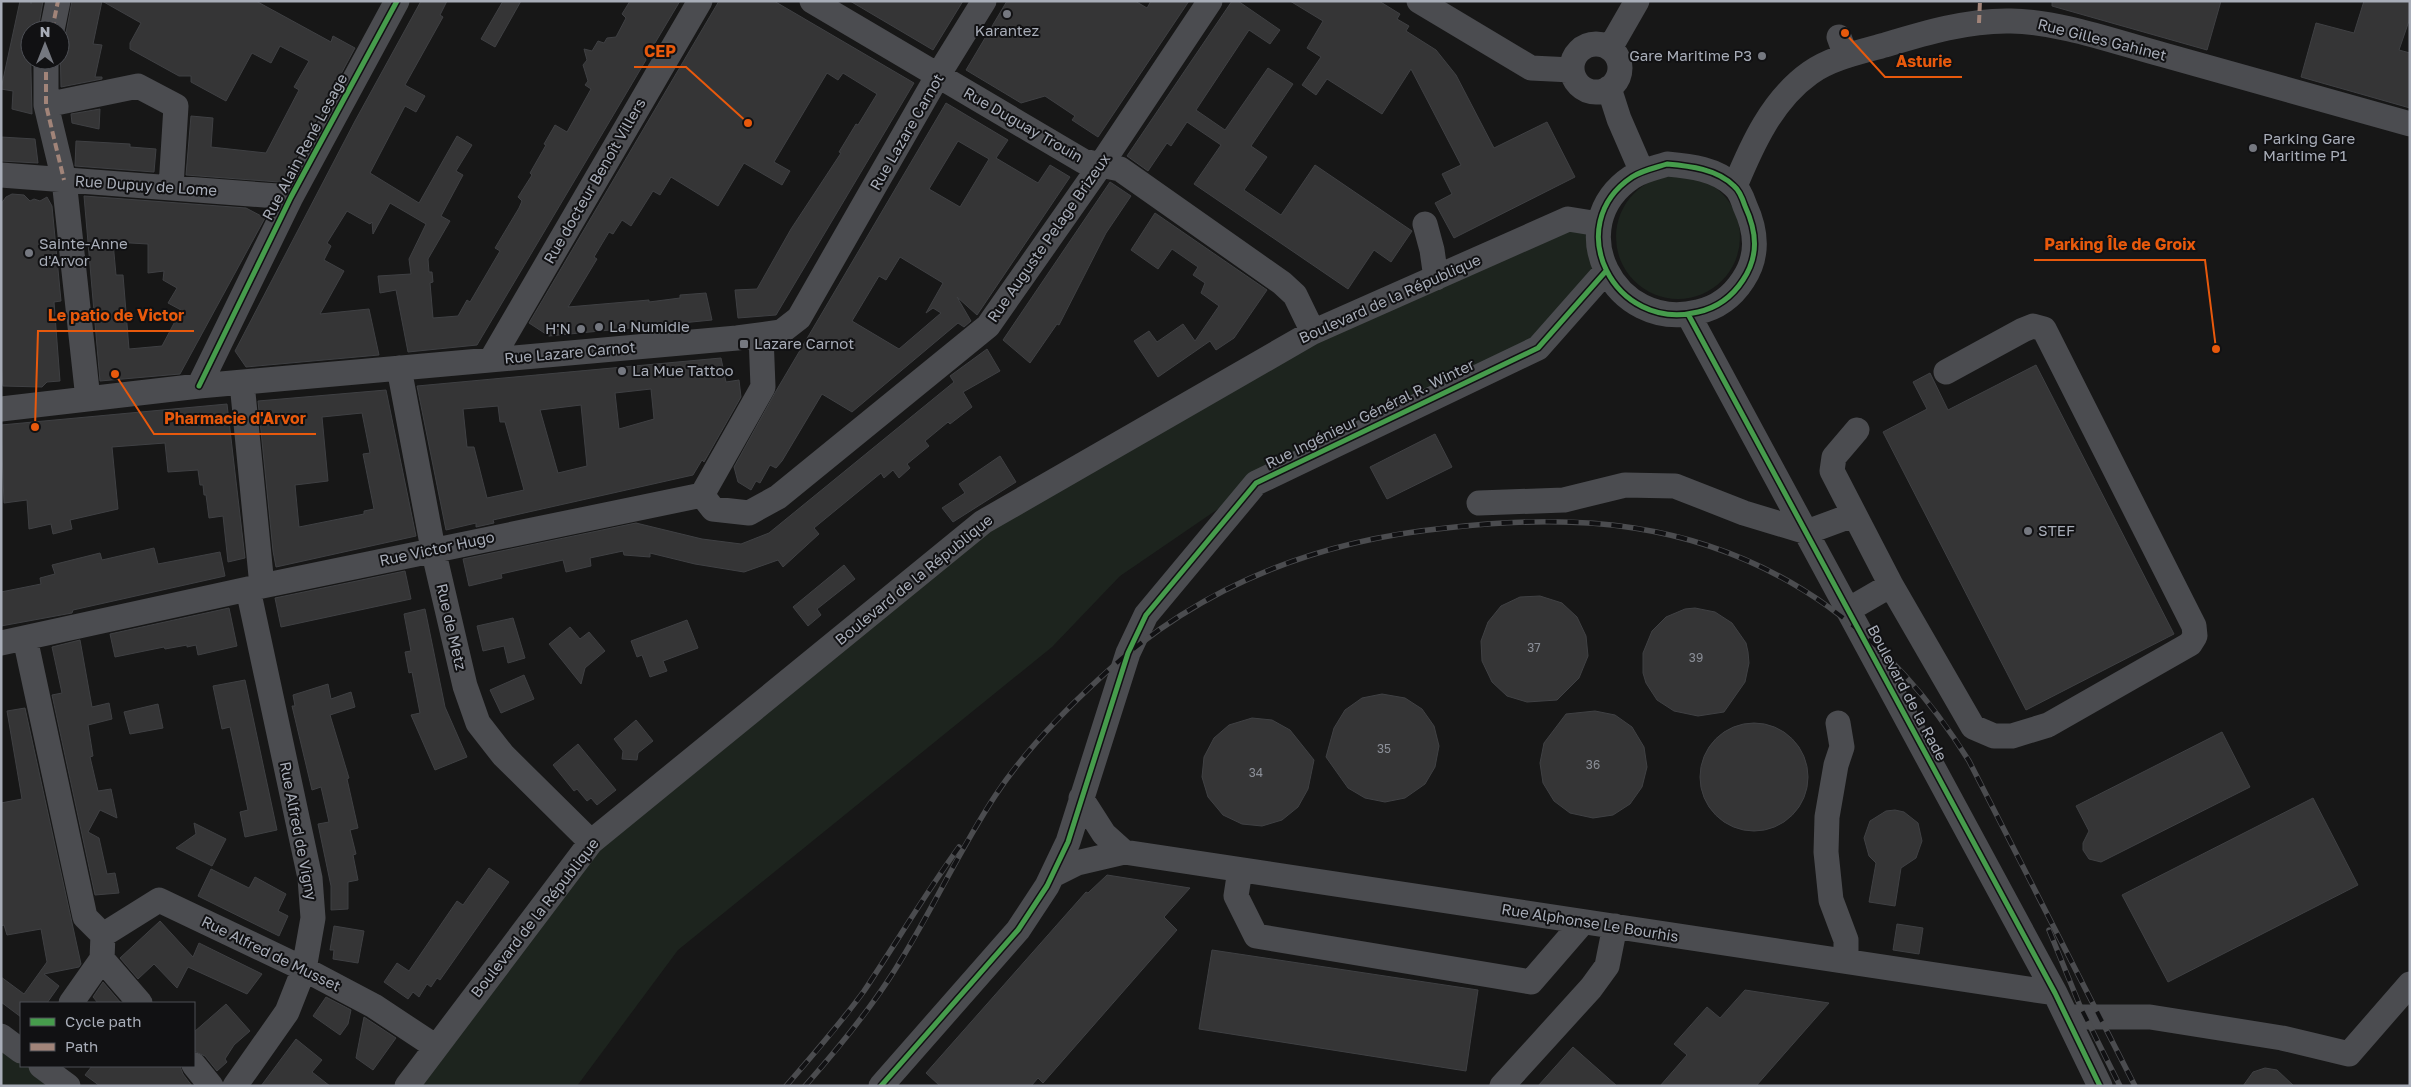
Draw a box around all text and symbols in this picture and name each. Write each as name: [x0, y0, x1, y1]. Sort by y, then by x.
marker: Karantez: [1001, 8, 1013, 20]
street label: Rue Gilles Gahinet: [2036, 14, 2169, 64]
north arrow: [20, 20, 70, 70]
place label: Karantez: [975, 21, 1039, 39]
text: N: [40, 23, 50, 40]
callout: CEP: [634, 36, 686, 67]
text: CEP: [644, 41, 676, 61]
place label: Gare Maritime P3: [1629, 46, 1752, 64]
callout: Asturie: [1885, 46, 1962, 77]
marker: Gare Maritime P3: [1756, 50, 1768, 62]
text: Asturie: [1896, 51, 1952, 71]
street label: Rue Alain René Lesage: [258, 70, 351, 223]
street label: Rue Lazare Carnot: [865, 70, 947, 193]
street label: Rue Duguay Trouin: [961, 83, 1086, 166]
street label: Rue docteur Benoît Villers: [539, 95, 649, 266]
place label: Parking Gare Maritime P1: [2263, 129, 2355, 164]
marker: Parking Gare Maritime P1: [2247, 142, 2259, 154]
street label: Rue Auguste Pelage Brizeux: [983, 150, 1113, 325]
street label: Rue Dupuy de Lome: [74, 171, 218, 199]
callout: Parking Île de Groix: [2034, 229, 2205, 260]
place label: Sainte-Anne d'Arvor: [39, 234, 128, 269]
text: Parking Île de Groix: [2044, 234, 2197, 254]
marker: Sainte-Anne d'Arvor: [23, 247, 35, 259]
street label: Boulevard de la République: [1296, 250, 1484, 346]
callout: Le patio de Victor: [38, 300, 194, 331]
text: Le patio de Victor: [48, 305, 184, 325]
place label: La Numidie: [609, 317, 690, 335]
place label: H'N: [545, 319, 571, 337]
marker: La Numidie: [593, 321, 605, 333]
marker: H'N: [575, 323, 587, 335]
place label: Lazare Carnot: [754, 334, 854, 352]
street label: Rue Lazare Carnot: [504, 337, 636, 367]
marker: Lazare Carnot: [738, 338, 750, 350]
street label: Rue Ingénieur Général R. Winter: [1262, 354, 1477, 472]
place label: La Mue Tattoo: [632, 361, 733, 379]
marker: La Mue Tattoo: [616, 365, 628, 377]
callout: Pharmacie d'Arvor: [154, 403, 316, 434]
text: Pharmacie d'Arvor: [164, 408, 306, 428]
street label: Boulevard de la République: [831, 510, 996, 648]
place label: STEF: [2038, 521, 2075, 539]
marker: STEF: [2022, 525, 2034, 537]
street label: Rue Victor Hugo: [378, 527, 496, 569]
street label: Rue de Metz: [433, 582, 471, 672]
street label: Boulevard de la Rade: [1864, 621, 1952, 764]
house number: 37: [1527, 640, 1541, 655]
house number: 39: [1689, 650, 1703, 665]
house number: 35: [1377, 741, 1391, 756]
house number: 36: [1586, 757, 1600, 772]
street label: Rue Alfred de Vigny: [277, 760, 321, 902]
house number: 34: [1249, 765, 1263, 780]
street label: Boulevard de la République: [466, 834, 602, 1001]
street label: Rue Alphonse Le Bourhis: [1500, 899, 1680, 945]
street label: Rue Alfred de Musset: [199, 912, 344, 995]
legend: [20, 1002, 195, 1067]
text: Cycle path: [65, 1012, 141, 1030]
text: Path: [65, 1037, 98, 1055]

